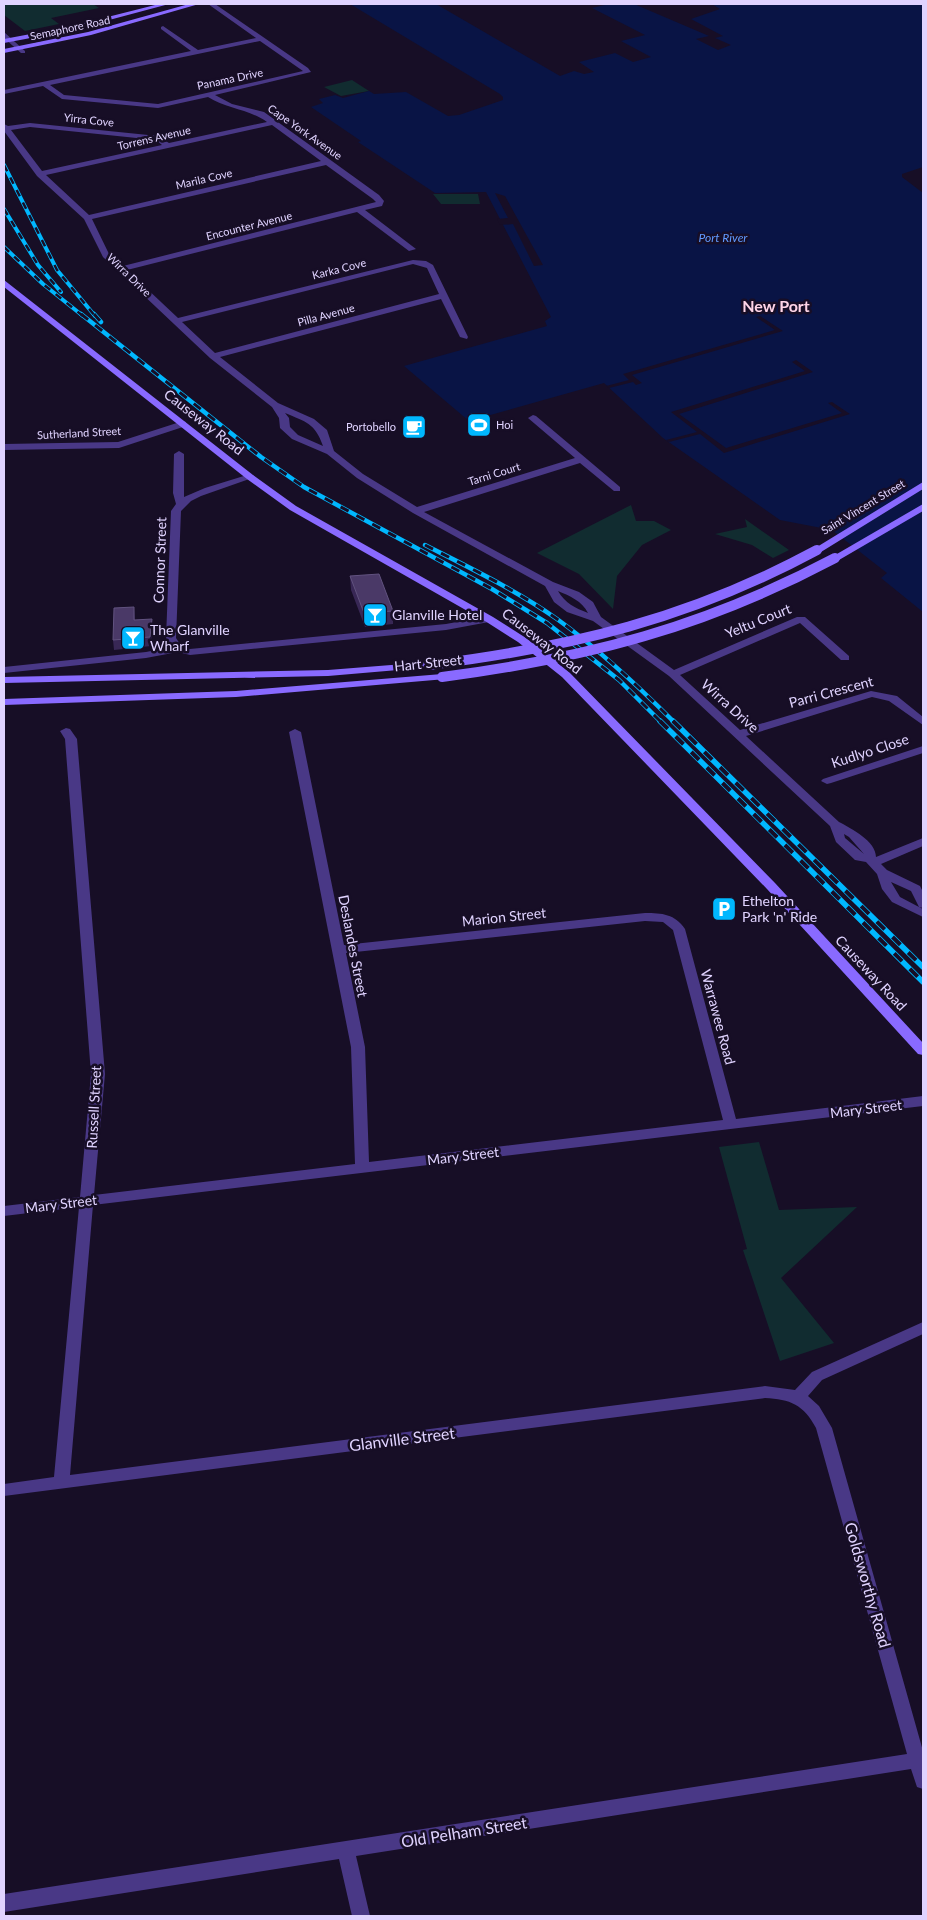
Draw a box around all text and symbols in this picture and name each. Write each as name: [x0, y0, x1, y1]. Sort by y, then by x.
street label: Semaphore Road: [29, 13, 111, 42]
street label: Panama Drive: [196, 65, 264, 92]
street label: Cape York Avenue: [266, 101, 345, 162]
street label: Yirra Cove: [63, 110, 115, 129]
street label: Torrens Avenue: [116, 123, 192, 152]
street label: Marila Cove: [174, 166, 234, 191]
street label: Encounter Avenue: [204, 208, 293, 243]
water label: Port River: [699, 230, 748, 245]
street label: Wirra Drive: [105, 250, 154, 299]
street label: Karka Cove: [311, 255, 367, 282]
district label: New Port: [742, 296, 810, 315]
street label: Pilla Avenue: [296, 301, 356, 328]
street label: Causeway Road: [161, 385, 248, 458]
sports icon: Hoi: [466, 412, 492, 438]
cafe icon: Portobello: [401, 414, 427, 440]
place label: Hoi: [496, 418, 513, 431]
place label: Portobello: [346, 420, 396, 433]
street label: Sutherland Street: [37, 424, 121, 441]
street label: Tarni Court: [466, 459, 522, 488]
street label: Saint Vincent Street: [819, 476, 907, 537]
street label: Connor Street: [150, 517, 169, 603]
street label: Yeltu Court: [722, 600, 793, 641]
bar icon: Glanville Hotel: [362, 602, 388, 628]
street label: Causeway Road: [499, 604, 586, 677]
place label: Glanville Hotel: [392, 606, 482, 623]
place label: The Glanville Wharf: [150, 621, 230, 654]
bar icon: The Glanville Wharf: [120, 625, 146, 651]
street label: Hart Street: [393, 650, 463, 675]
street label: Parri Crescent: [787, 672, 875, 711]
street label: Wirra Drive: [698, 675, 763, 736]
street label: Kudlyo Close: [829, 730, 911, 771]
place label: Ethelton Park 'n' Ride: [742, 892, 817, 925]
street label: Deslandes Street: [335, 893, 372, 998]
parking icon: Ethelton Park 'n' Ride: [711, 896, 737, 922]
street label: Marion Street: [461, 904, 547, 929]
street label: Causeway Road: [832, 931, 911, 1014]
street label: Warrawee Road: [698, 967, 739, 1066]
street label: Russell Street: [83, 1065, 104, 1149]
street label: Mary Street: [829, 1096, 903, 1121]
street label: Mary Street: [426, 1143, 500, 1168]
street label: Mary Street: [24, 1191, 98, 1216]
street label: Glanville Street: [348, 1423, 456, 1454]
street label: Goldsworthy Road: [841, 1520, 895, 1650]
street label: Old Pelham Street: [400, 1812, 528, 1851]

